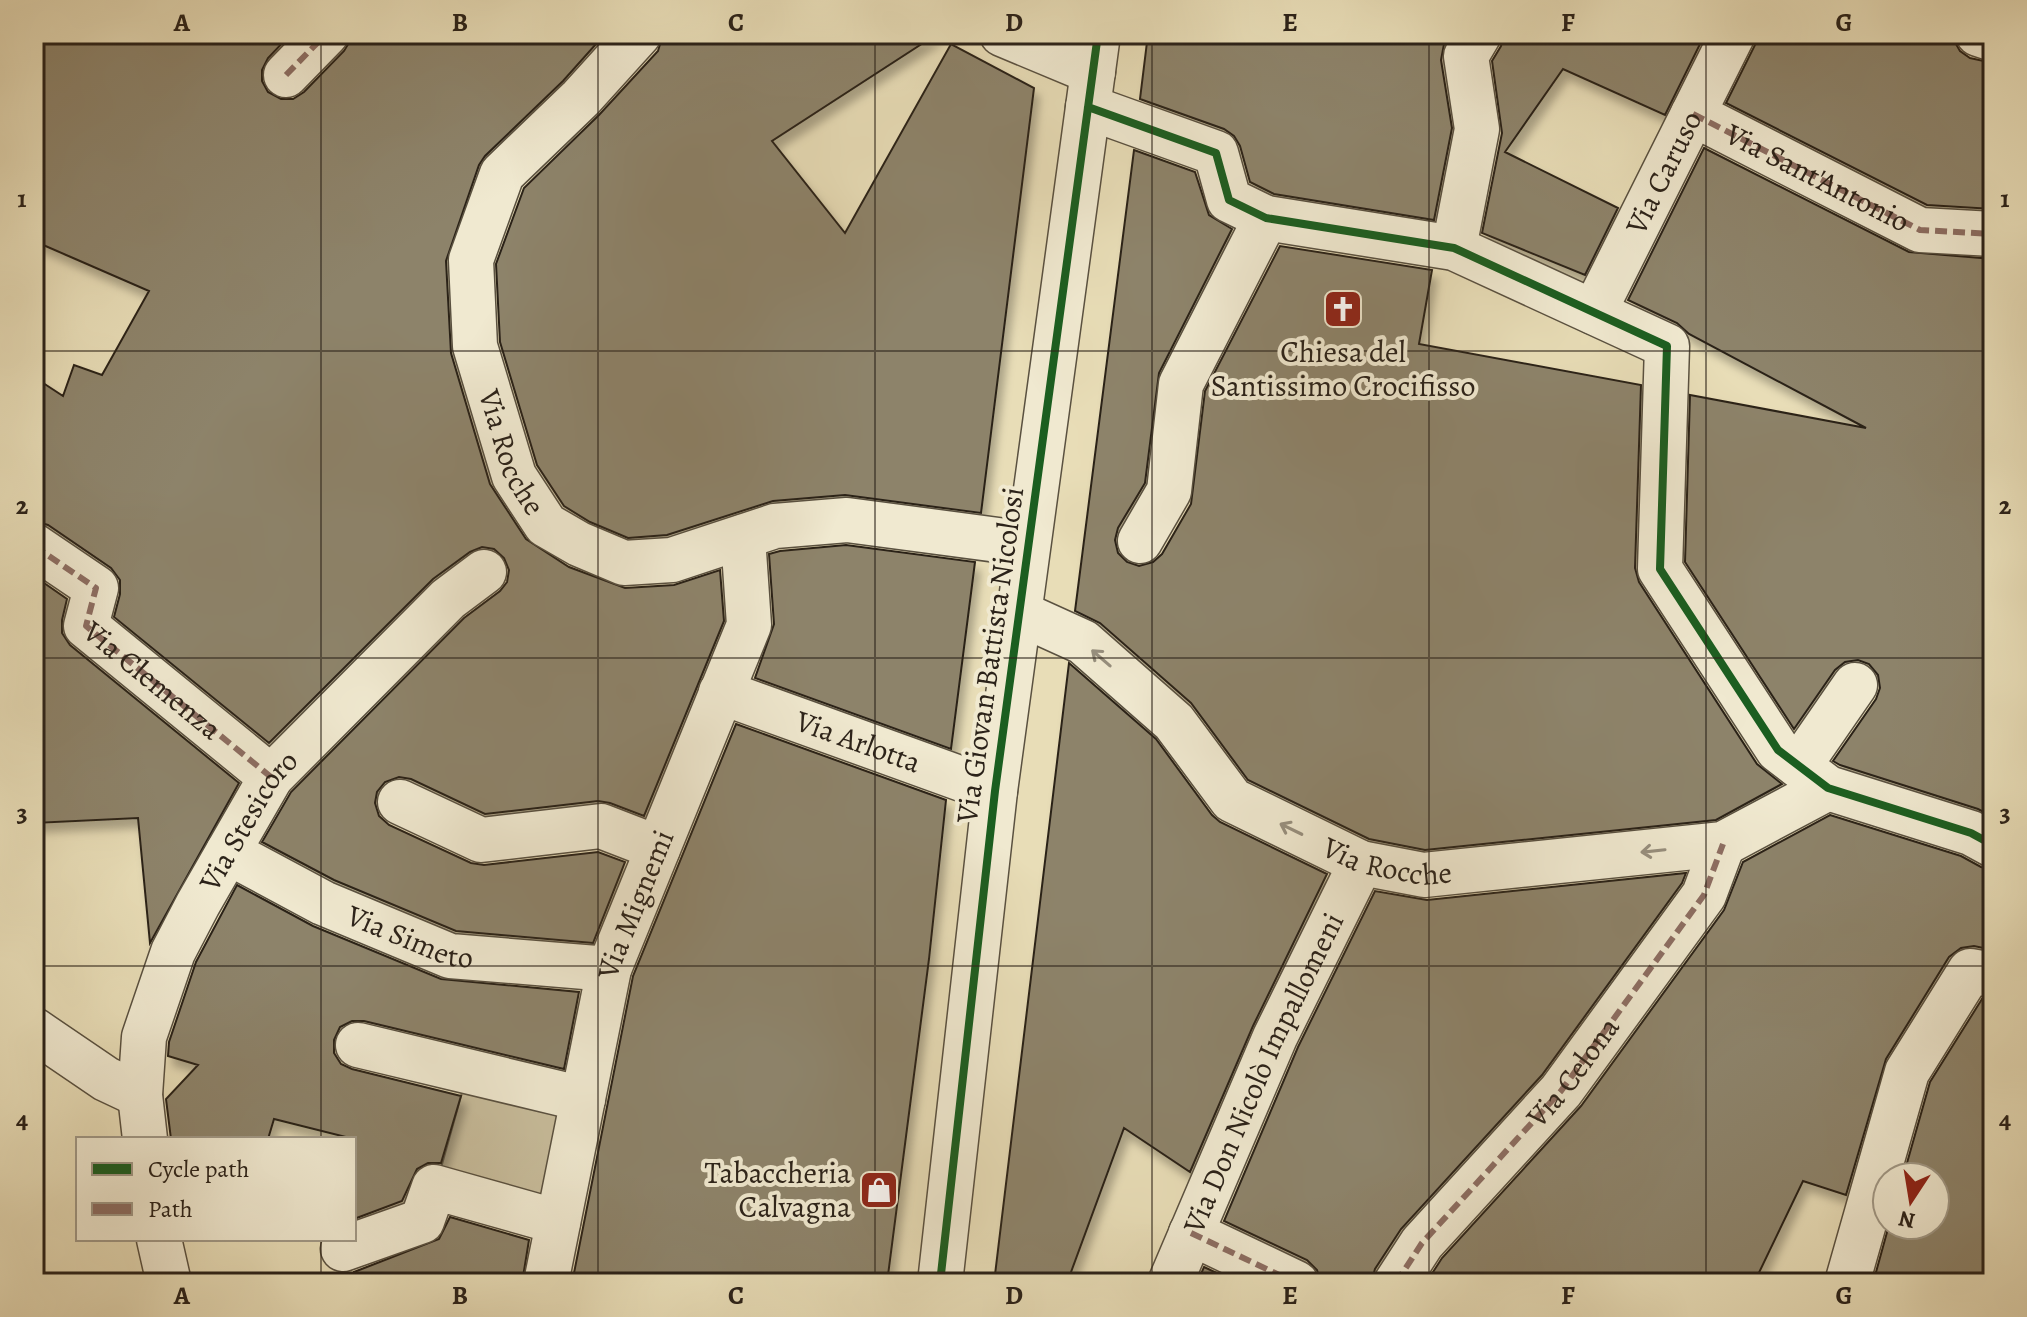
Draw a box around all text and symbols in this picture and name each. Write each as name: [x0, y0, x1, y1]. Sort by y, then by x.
text: A: [173, 5, 191, 40]
text: B: [452, 5, 468, 40]
text: C: [728, 5, 744, 40]
text: D: [1005, 5, 1023, 40]
text: E: [1282, 5, 1298, 40]
text: F: [1561, 5, 1575, 40]
text: G: [1835, 5, 1853, 40]
street label: Via Caruso: [1616, 104, 1711, 242]
street label: Via Sant'Antonio: [1718, 114, 1917, 241]
text: 1: [17, 181, 27, 216]
text: 1: [2000, 181, 2010, 216]
church icon: Chiesa del Santissimo Crocifisso: [1322, 288, 1364, 330]
place label: Chiesa del Santissimo Crocifisso: [1211, 332, 1475, 406]
street label: Via Rocche: [469, 384, 554, 523]
street label: Via Giovan Battista Nicolosi: [946, 484, 1033, 827]
text: 2: [16, 488, 29, 523]
text: 2: [1999, 488, 2012, 523]
street label: Via Clemenza: [74, 611, 230, 749]
one-way arrow: [1091, 649, 1111, 667]
street label: Via Arlotta: [789, 700, 926, 783]
street label: Via Stesicoro: [189, 741, 307, 899]
text: 3: [16, 795, 28, 830]
text: 3: [1999, 795, 2011, 830]
one-way arrow: [1279, 821, 1303, 836]
street label: Via Mignemi: [587, 824, 683, 983]
street label: Via Rocche: [1315, 827, 1454, 895]
one-way arrow: [1640, 844, 1667, 859]
street label: Via Simeto: [340, 895, 475, 978]
street label: Via Don Nicolò Impallomeni: [1173, 906, 1353, 1240]
street label: Via Celona: [1517, 1009, 1629, 1137]
text: 4: [16, 1102, 28, 1137]
text: 4: [1999, 1102, 2011, 1137]
legend: [76, 1137, 356, 1241]
text: Cycle path: [148, 1153, 249, 1185]
place label: Tabaccheria Calvagna: [705, 1153, 851, 1227]
north arrow: [1871, 1161, 1951, 1241]
shop icon: Tabaccheria Calvagna: [858, 1169, 900, 1211]
text: Path: [148, 1193, 193, 1225]
text: N: [1896, 1203, 1918, 1236]
text: A: [173, 1278, 191, 1313]
text: B: [452, 1278, 468, 1313]
text: C: [728, 1278, 744, 1313]
text: D: [1005, 1278, 1023, 1313]
text: E: [1282, 1278, 1298, 1313]
text: F: [1561, 1278, 1575, 1313]
text: G: [1835, 1278, 1853, 1313]

